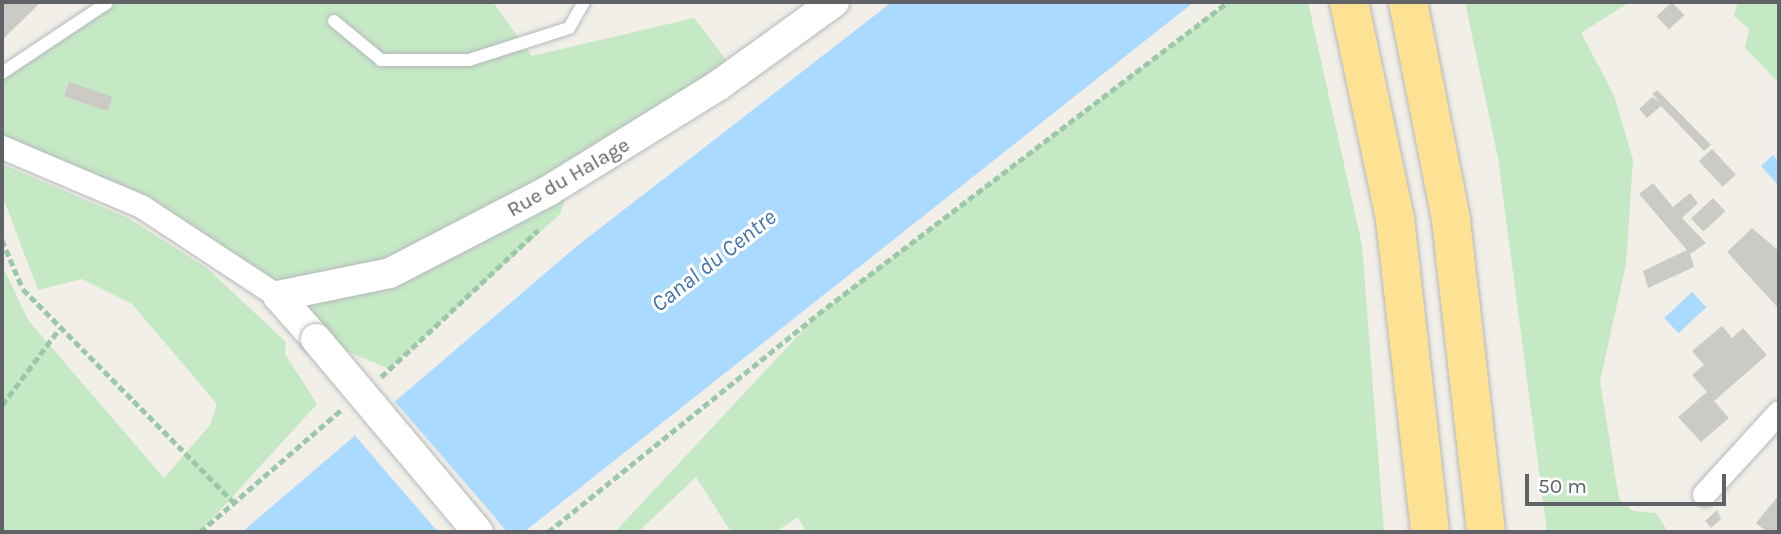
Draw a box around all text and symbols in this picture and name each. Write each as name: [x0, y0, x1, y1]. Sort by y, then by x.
street label: Rue du Halage: [502, 132, 634, 222]
water label: Canal du Centre: [646, 204, 782, 318]
scale bar: [1529, 461, 1730, 505]
text: 50 m: [1538, 474, 1587, 498]

